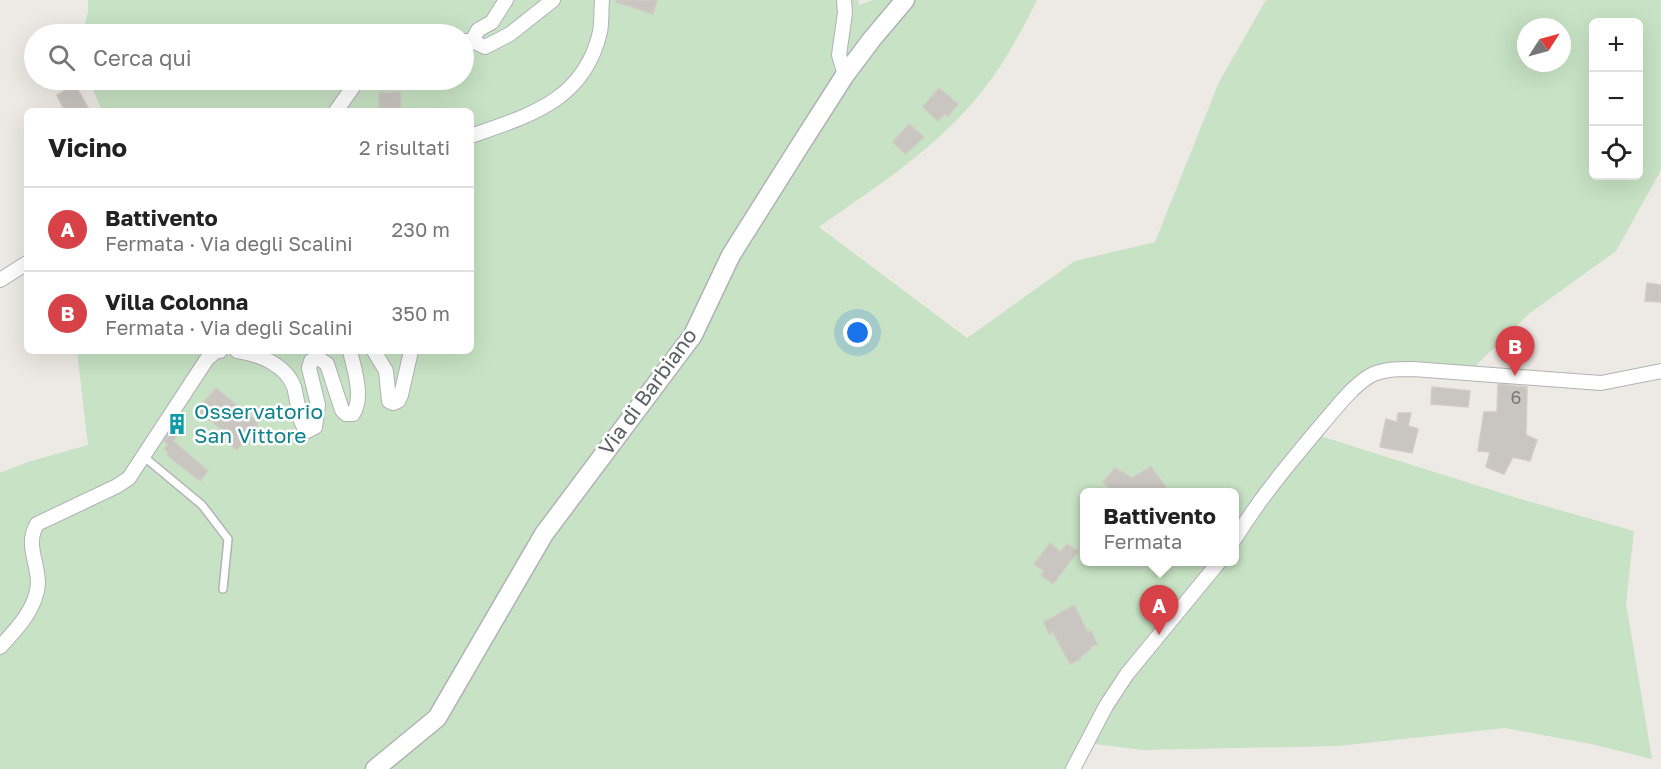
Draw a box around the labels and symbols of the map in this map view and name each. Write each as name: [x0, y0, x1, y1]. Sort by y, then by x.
north arrow: [1517, 18, 1571, 72]
your location: [843, 318, 872, 347]
street label: Via di Barbiano: [592, 323, 702, 460]
pin: B: [1496, 326, 1534, 376]
house number: 6: [1511, 386, 1521, 408]
place label: Osservatorio San Vittore: [194, 398, 323, 448]
building icon: Osservatorio San Vittore: [165, 412, 189, 436]
pin: A: [1140, 586, 1178, 635]

